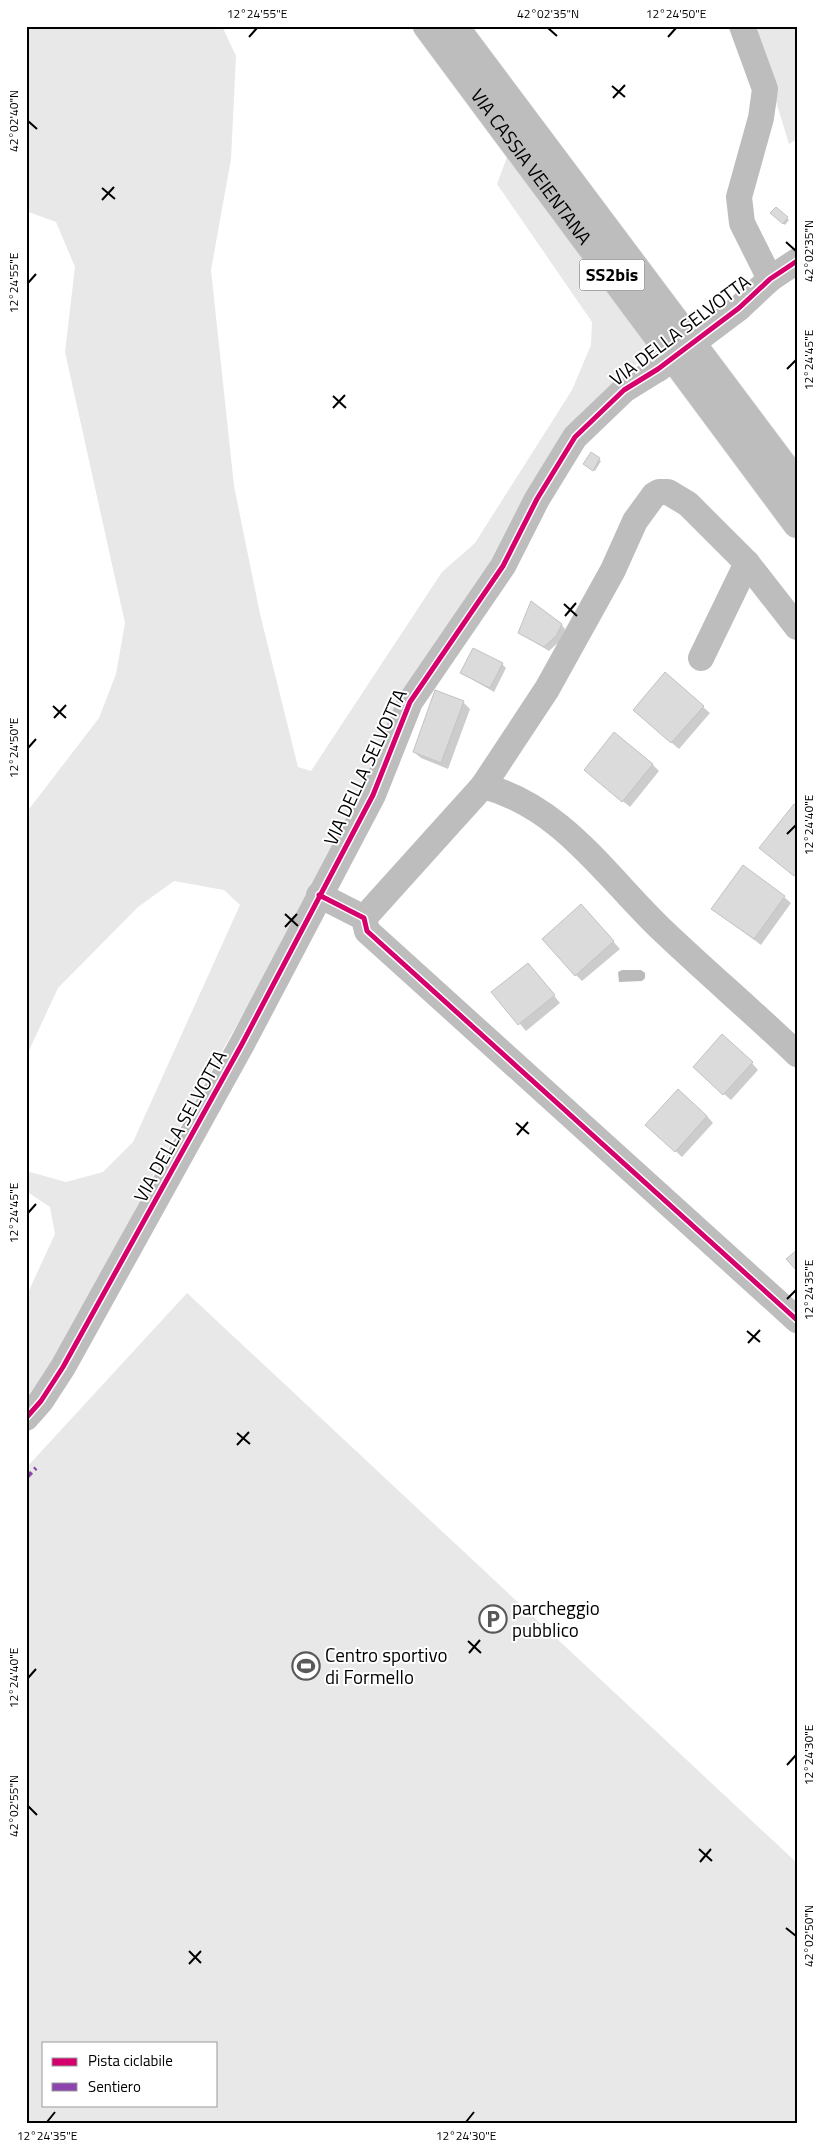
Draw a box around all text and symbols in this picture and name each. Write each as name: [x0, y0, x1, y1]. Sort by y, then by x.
text: 12°24'55"E: [227, 4, 288, 23]
text: 42°02'35"N: [517, 4, 579, 23]
text: 12°24'50"E: [646, 4, 707, 23]
street label: VIA CASSIA VEIENTANA: [464, 82, 599, 250]
text: 42°02'40"N: [4, 90, 23, 152]
text: 42°02'35"N: [799, 220, 818, 282]
text: 12°24'55"E: [4, 252, 23, 313]
road number: SS2bis: [580, 260, 644, 290]
street label: VIA DELLA SELVOTTA: [603, 267, 756, 392]
text: 12°24'45"E: [799, 329, 818, 390]
street label: VIA DELLA SELVOTTA: [316, 684, 414, 850]
text: 12°24'50"E: [4, 717, 23, 778]
text: 12°24'40"E: [799, 794, 818, 855]
street label: VIA DELLA SELVOTTA: [126, 1044, 233, 1207]
text: 12°24'45"E: [4, 1182, 23, 1243]
text: 12°24'35"E: [799, 1259, 818, 1320]
place label: parcheggio pubblico: [512, 1593, 600, 1644]
parking icon: parcheggio pubblico: [478, 1604, 508, 1634]
place label: Centro sportivo di Formello: [325, 1640, 447, 1691]
text: 12°24'40"E: [4, 1647, 23, 1708]
sports icon: Centro sportivo di Formello: [291, 1651, 321, 1681]
text: 12°24'30"E: [799, 1724, 818, 1785]
text: 42°02'55"N: [4, 1775, 23, 1837]
text: 42°02'50"N: [799, 1905, 818, 1967]
legend: [42, 2042, 218, 2106]
text: Pista ciclabile: [88, 2049, 173, 2072]
text: Sentiero: [88, 2075, 141, 2098]
text: 12°24'35"E: [17, 2126, 78, 2145]
text: 12°24'30"E: [436, 2126, 497, 2145]

